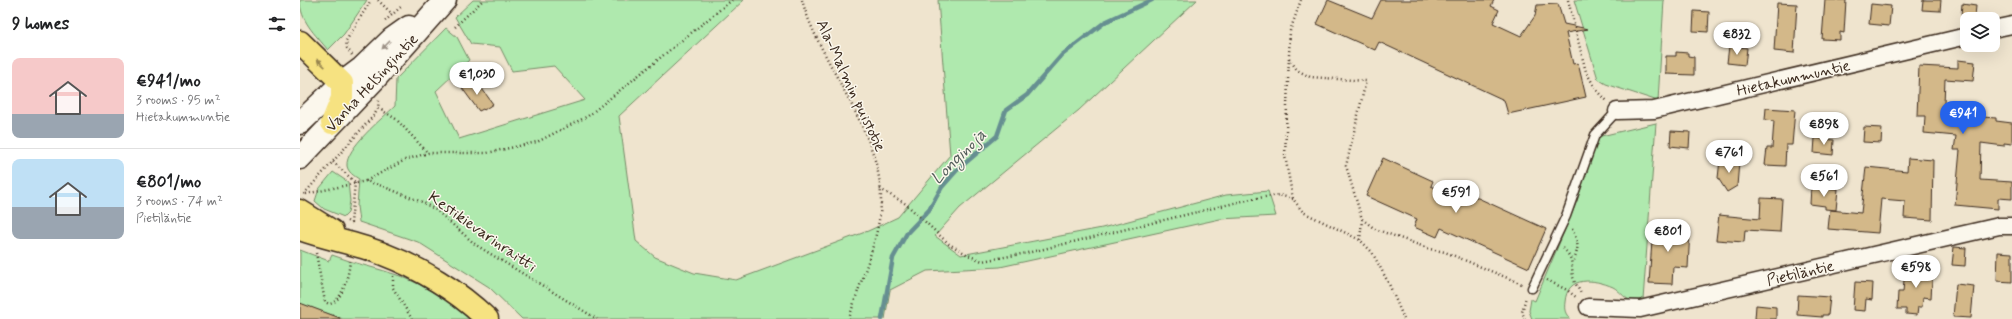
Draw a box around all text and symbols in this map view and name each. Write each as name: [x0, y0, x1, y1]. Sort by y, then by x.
map controls: [1960, 12, 2000, 52]
button: layers: [1960, 12, 2000, 52]
text: 9 homes: [12, 13, 69, 35]
icon: filters: [266, 13, 288, 35]
street label: Ala-Malmin puistotie: [811, 16, 891, 155]
pin: €832: [1713, 22, 1761, 56]
text: €832: [1722, 26, 1752, 43]
street label: Vanha Helsingintie: [321, 29, 424, 138]
one-way arrow: [381, 40, 391, 50]
street label: Hietakummuntie: [1735, 55, 1852, 102]
one-way arrow: [316, 58, 326, 68]
pin: €1,030: [444, 62, 510, 96]
text: €1,030: [458, 66, 496, 83]
text: €941/mo: [136, 70, 201, 92]
icon: home: [44, 74, 92, 122]
text: 3 rooms · 95 m²: [136, 92, 220, 109]
pin: €941: [1939, 101, 1987, 135]
text: €941: [1949, 105, 1977, 122]
text: Hietakummuntie: [136, 109, 230, 126]
pin: €898: [1800, 112, 1848, 146]
text: €898: [1809, 116, 1839, 133]
water label: Longinoja: [926, 124, 993, 191]
pin: €761: [1705, 140, 1753, 174]
text: €761: [1715, 144, 1743, 161]
pin: €561: [1800, 164, 1848, 198]
text: €561: [1810, 168, 1838, 185]
text: €801/mo: [136, 171, 201, 193]
icon: home: [44, 175, 92, 223]
pin: €591: [1432, 180, 1480, 214]
text: €591: [1441, 184, 1471, 201]
street label: Kestikievarinraitti: [424, 187, 541, 278]
text: 3 rooms · 74 m²: [136, 193, 223, 210]
text: Pietiläntie: [136, 210, 192, 227]
pin: €801: [1644, 219, 1692, 253]
text: €801: [1654, 223, 1682, 240]
street label: Pietiläntie: [1765, 255, 1836, 291]
pin: €598: [1892, 255, 1940, 289]
text: €598: [1900, 259, 1932, 276]

